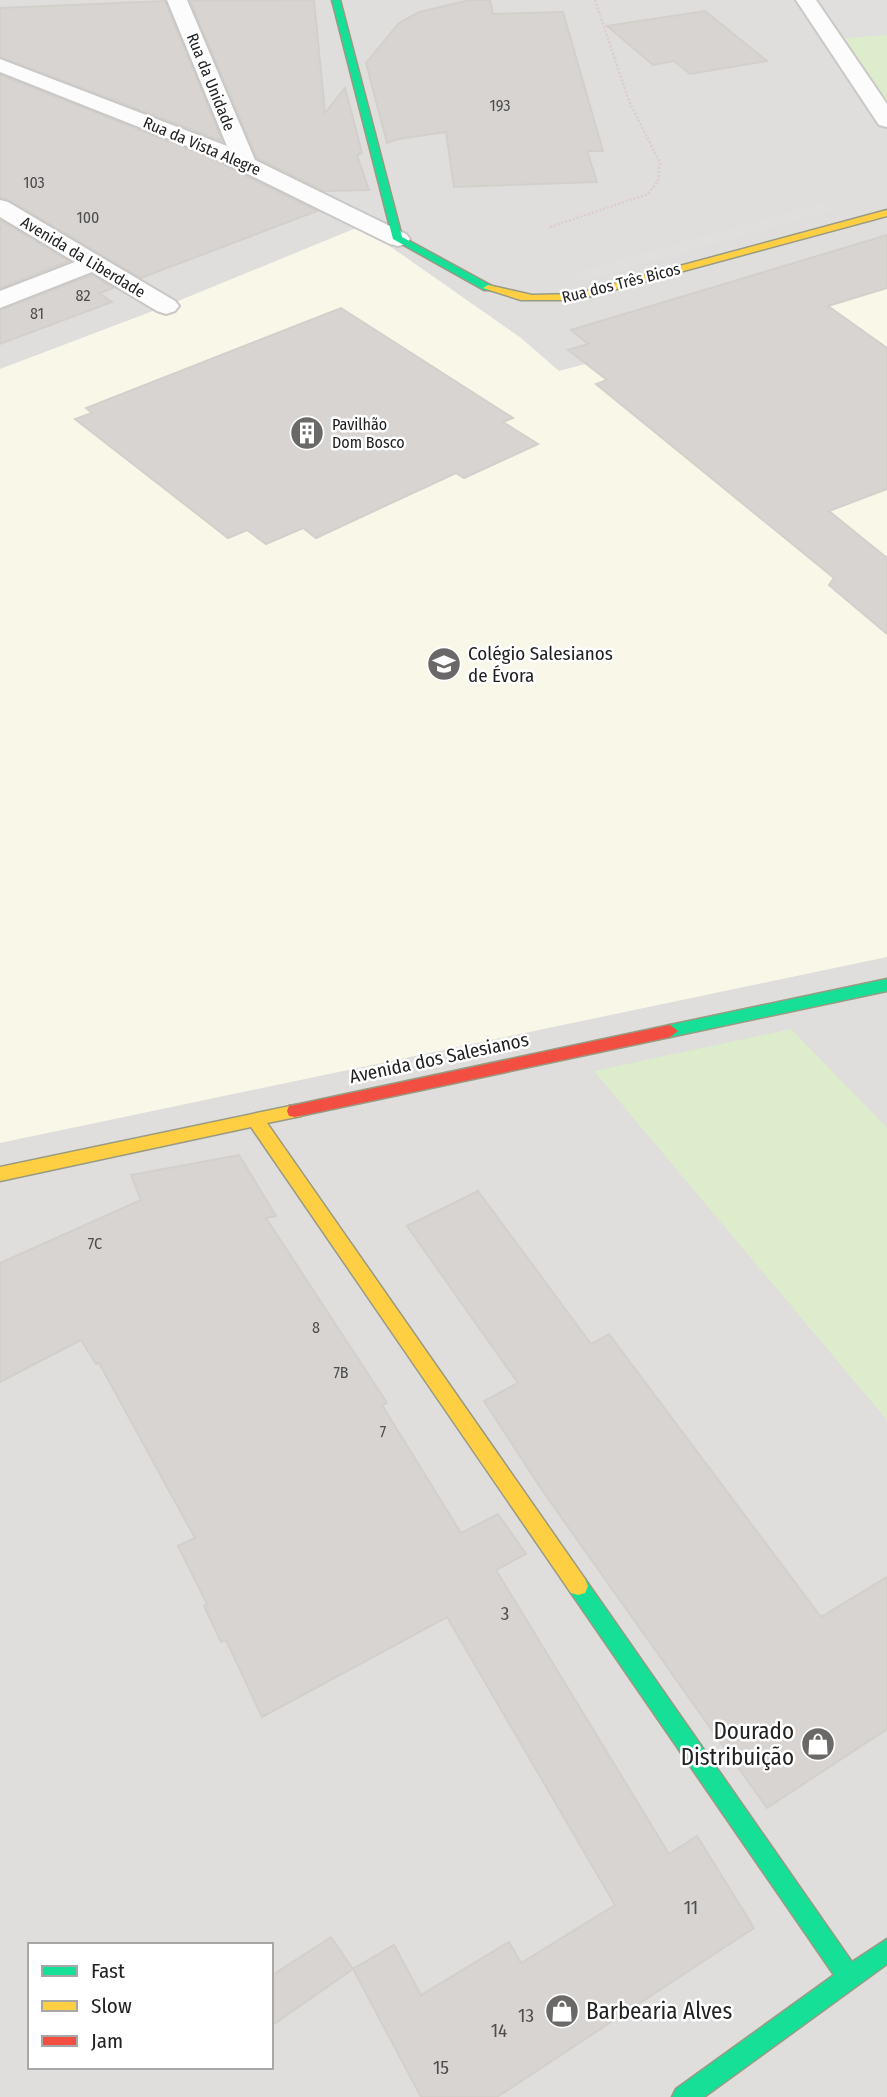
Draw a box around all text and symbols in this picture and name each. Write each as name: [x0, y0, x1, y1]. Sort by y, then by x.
street label: Rua da Unidade: [183, 30, 239, 134]
house number: 193: [490, 96, 510, 115]
street label: Rua da Vista Alegre: [140, 113, 264, 179]
house number: 103: [23, 173, 45, 192]
house number: 100: [77, 208, 99, 227]
street label: Avenida da Liberdade: [17, 212, 149, 302]
street label: Rua dos Três Bicos: [560, 259, 682, 307]
house number: 82: [76, 286, 90, 305]
house number: 81: [30, 304, 44, 323]
building icon: Pavilhão Dom Bosco: [288, 414, 326, 452]
place label: Pavilhão Dom Bosco: [332, 415, 405, 452]
place label: Colégio Salesianos de Évora: [468, 642, 613, 687]
school or university icon: Colégio Salesianos de Évora: [425, 645, 463, 683]
street label: Avenida dos Salesianos: [347, 1028, 531, 1088]
house number: 7C: [88, 1234, 102, 1253]
house number: 8: [312, 1318, 320, 1337]
house number: 7B: [333, 1363, 349, 1382]
house number: 7: [380, 1422, 387, 1441]
house number: 3: [501, 1602, 509, 1625]
place label: Dourado Distribuição: [681, 1717, 794, 1771]
shop icon: Dourado Distribuição: [799, 1725, 837, 1763]
house number: 11: [684, 1896, 698, 1919]
legend: [28, 1943, 273, 2069]
text: Fast: [91, 1958, 125, 1984]
shop icon: Barbearia Alves: [543, 1992, 581, 2030]
text: Slow: [91, 1993, 132, 2019]
place label: Barbearia Alves: [586, 1997, 732, 2025]
house number: 13: [518, 2004, 534, 2027]
house number: 14: [491, 2019, 507, 2042]
text: Jam: [91, 2028, 123, 2054]
house number: 15: [433, 2056, 449, 2079]

